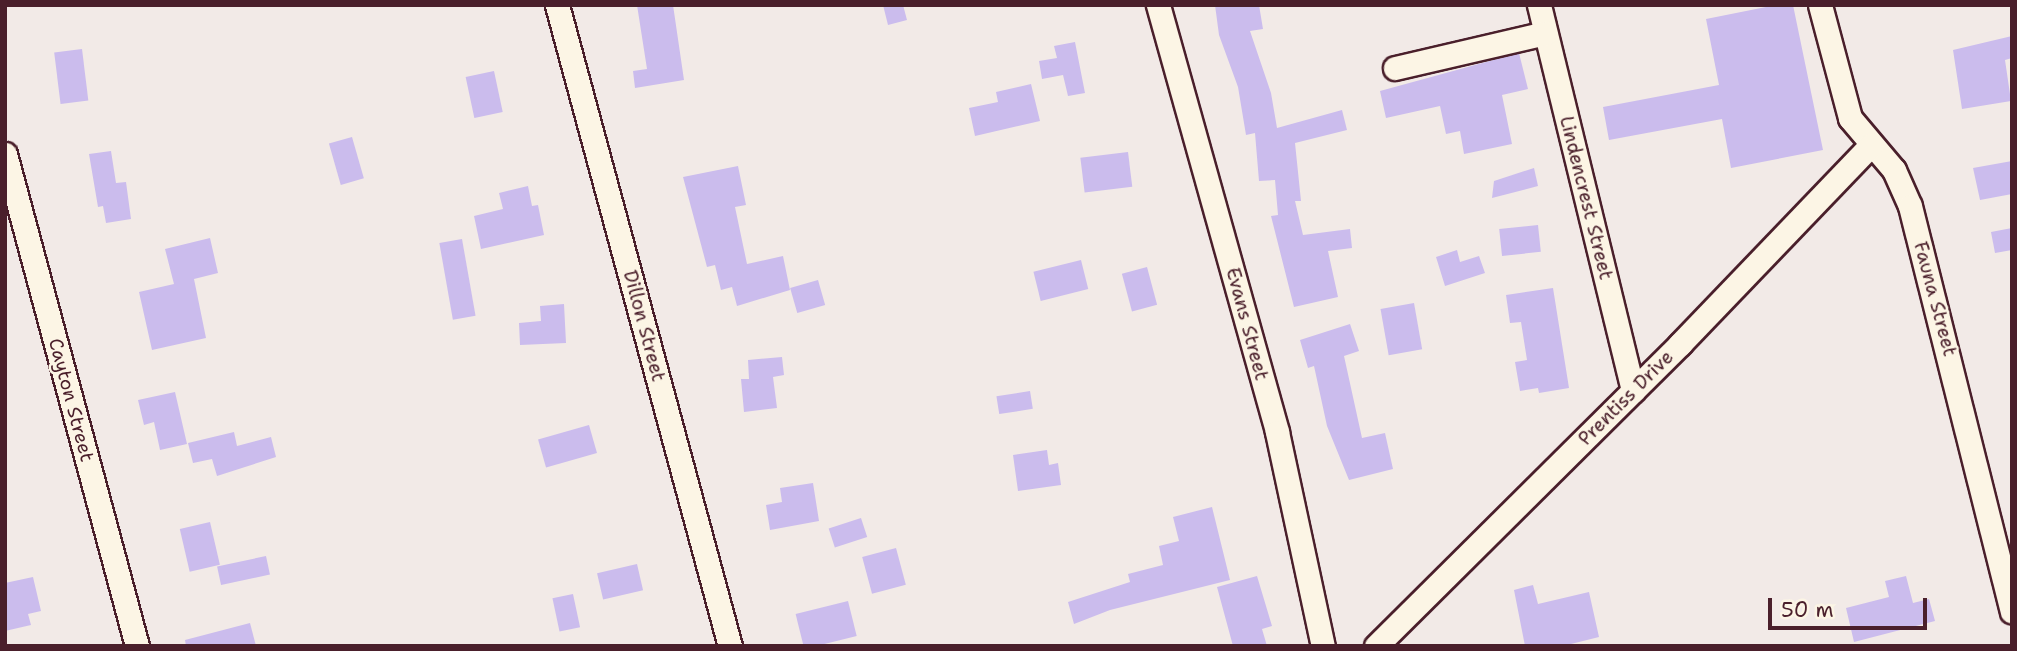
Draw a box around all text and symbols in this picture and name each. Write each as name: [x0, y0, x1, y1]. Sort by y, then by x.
street label: Lindencrest Street: [1555, 114, 1617, 282]
street label: Fauna Street: [1909, 239, 1961, 359]
street label: Evans Street: [1221, 265, 1273, 383]
street label: Dillon Street: [618, 268, 670, 384]
street label: Cayton Street: [44, 336, 98, 464]
street label: Prentiss Drive: [1574, 346, 1678, 450]
scale bar: [1772, 584, 1931, 628]
text: 50 m: [1781, 596, 1834, 624]

